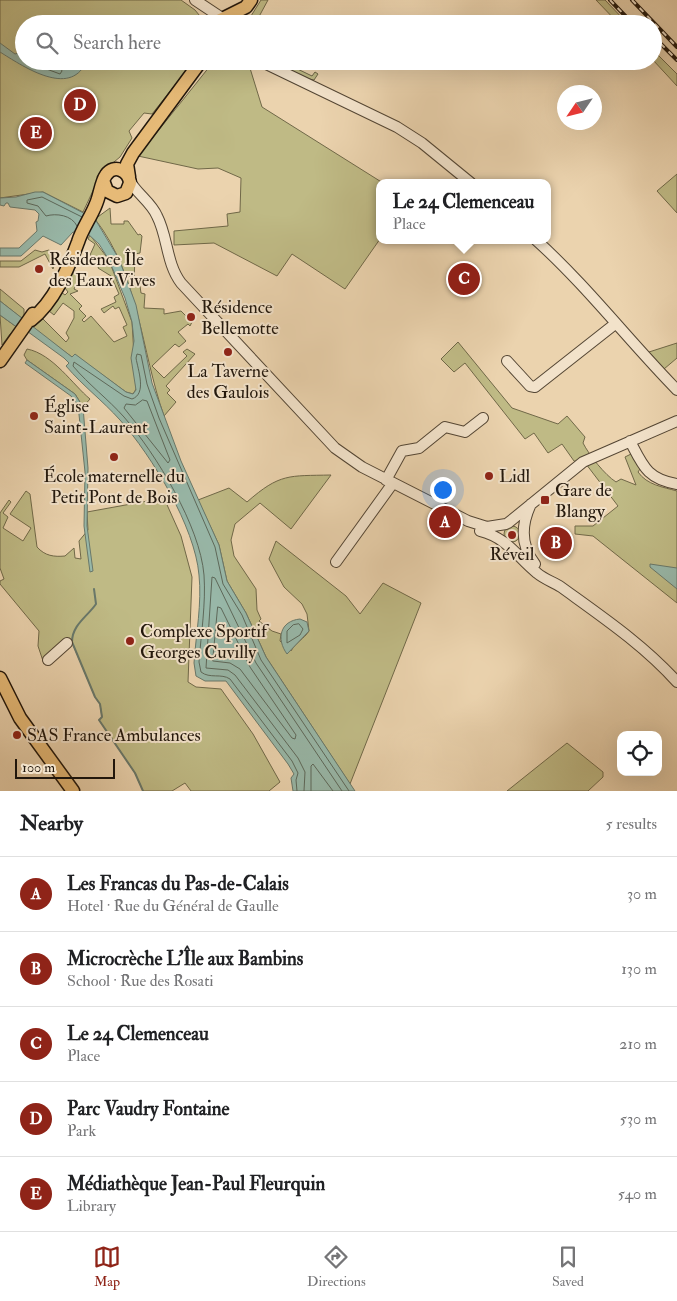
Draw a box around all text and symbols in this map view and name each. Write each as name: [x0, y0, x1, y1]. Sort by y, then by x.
search box: [15, 15, 662, 70]
icon: search: [33, 29, 61, 57]
text: Search here: [73, 31, 161, 55]
north arrow: [557, 85, 602, 130]
pin: D: [64, 86, 96, 124]
pin: E: [20, 114, 52, 152]
popup: [376, 179, 551, 244]
text: Le 24 Clemenceau: [393, 190, 534, 214]
text: Place: [393, 214, 426, 234]
place label: Résidence Île des Eaux Vives: [49, 248, 155, 292]
pin: C: [448, 260, 480, 298]
marker: Résidence Île des Eaux Vives: [33, 263, 45, 275]
place label: Résidence Bellemotte: [201, 296, 279, 340]
marker: Résidence Bellemotte: [185, 311, 197, 323]
marker: La Taverne des Gaulois: [222, 346, 234, 358]
place label: La Taverne des Gaulois: [187, 360, 269, 404]
place label: Église Saint-Laurent: [44, 395, 148, 439]
marker: Église Saint-Laurent: [28, 410, 40, 422]
marker: École maternelle du Petit Pont de Bois: [108, 451, 120, 463]
place label: École maternelle du Petit Pont de Bois: [43, 465, 185, 509]
place label: Lidl: [499, 465, 531, 488]
marker: Lidl: [483, 470, 495, 482]
your location: [430, 477, 456, 503]
place label: Gare de Blangy: [555, 479, 612, 523]
marker: Gare de Blangy: [539, 494, 551, 506]
pin: A: [429, 503, 461, 541]
pin: B: [540, 524, 572, 562]
marker: Réveil: [506, 529, 518, 541]
place label: Réveil: [490, 543, 535, 566]
place label: Complexe Sportif Georges Cuvilly: [140, 620, 270, 664]
marker: Complexe Sportif Georges Cuvilly: [124, 635, 136, 647]
place label: SAS France Ambulances: [27, 724, 201, 747]
marker: SAS France Ambulances: [11, 729, 23, 741]
map controls: [617, 731, 662, 776]
button: locate: [617, 731, 662, 776]
scale bar: [15, 756, 115, 779]
text: 100 m: [22, 759, 55, 776]
text: Nearby: [20, 810, 83, 837]
text: 5 results: [606, 814, 657, 834]
text: Les Francas du Pas-de-Calais: [67, 872, 289, 896]
text: A: [31, 884, 41, 904]
text: 30 m: [627, 884, 657, 904]
text: Hotel · Rue du Général de Gaulle: [67, 896, 279, 916]
text: Microcrèche L’Île aux Bambins: [67, 947, 303, 971]
text: B: [31, 959, 41, 979]
text: 130 m: [621, 959, 657, 979]
text: School · Rue des Rosati: [67, 971, 214, 991]
text: Le 24 Clemenceau: [67, 1022, 209, 1046]
text: C: [30, 1034, 42, 1054]
text: 210 m: [619, 1034, 657, 1054]
text: Place: [67, 1046, 100, 1066]
text: Parc Vaudry Fontaine: [67, 1097, 229, 1121]
text: D: [29, 1109, 43, 1129]
text: 530 m: [620, 1109, 657, 1129]
text: Park: [67, 1121, 96, 1141]
text: Médiathèque Jean-Paul Fleurquin: [67, 1172, 325, 1196]
text: E: [30, 1184, 42, 1204]
text: 540 m: [618, 1184, 657, 1204]
text: Library: [67, 1196, 116, 1216]
tab: Map: [93, 1243, 121, 1290]
tab: Directions: [307, 1243, 366, 1290]
tab: Saved: [552, 1243, 584, 1290]

